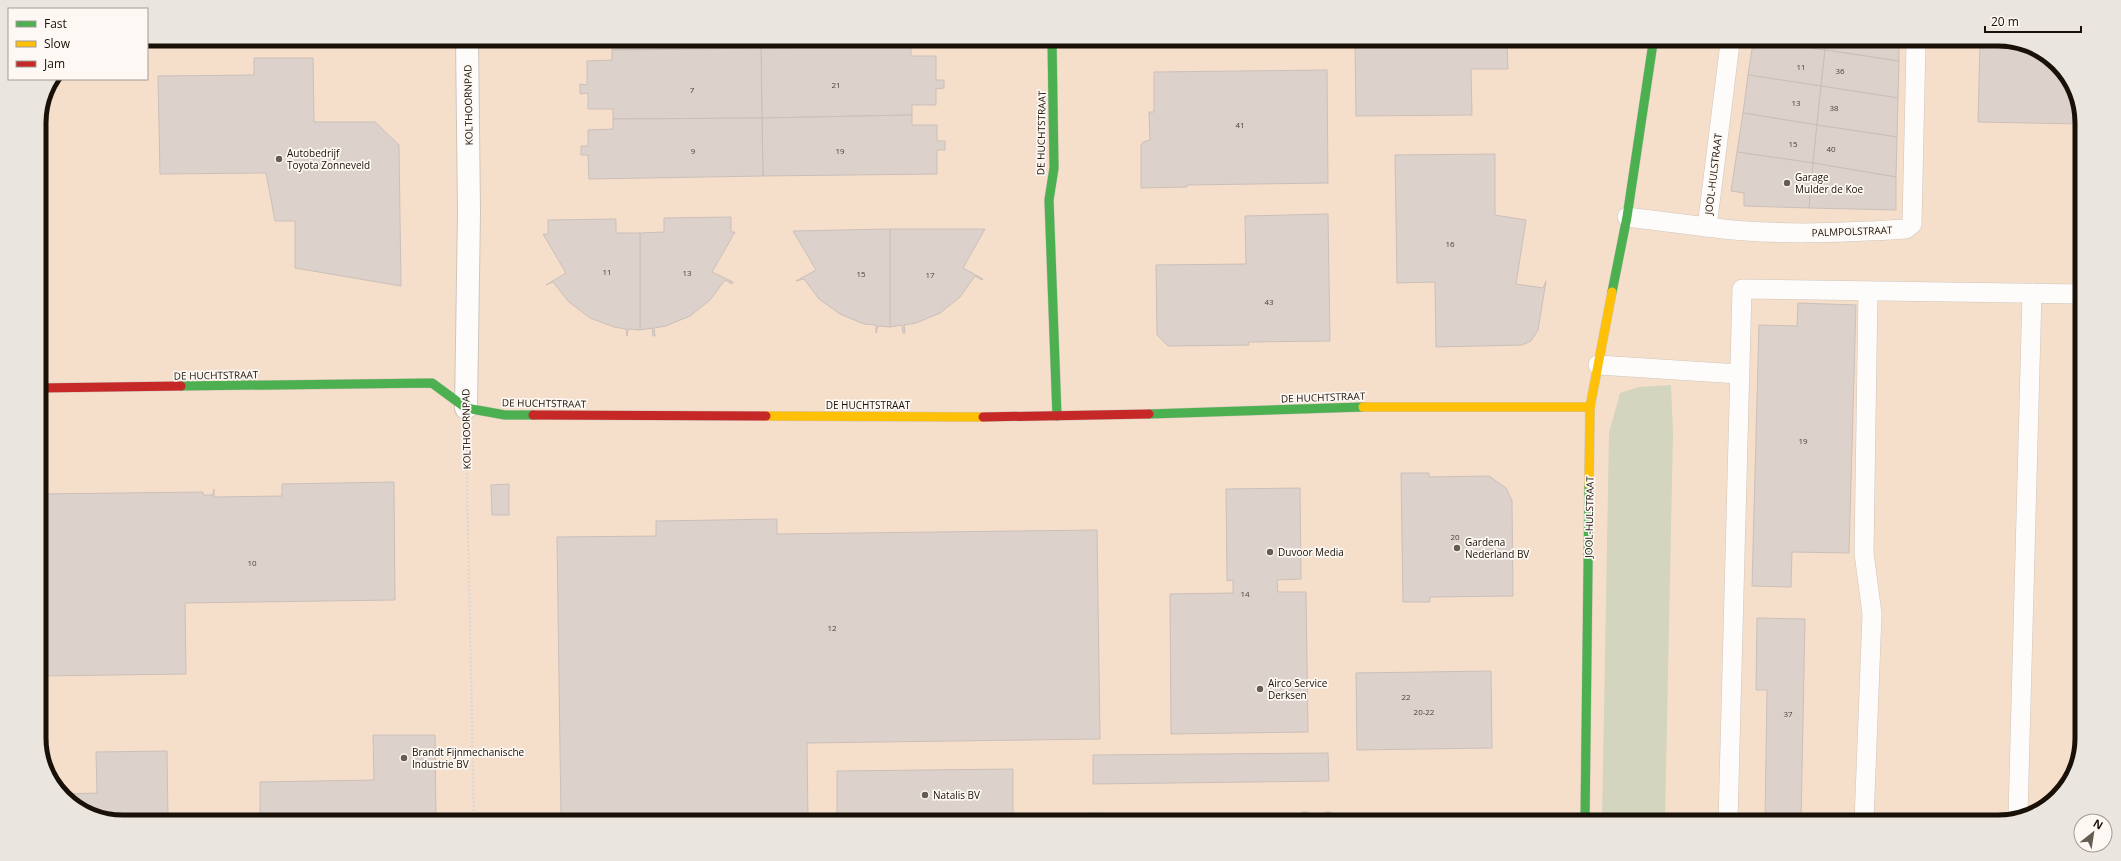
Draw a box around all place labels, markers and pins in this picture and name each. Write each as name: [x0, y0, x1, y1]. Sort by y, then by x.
place label: Autobedrijf Toyota Zonneveld: [287, 146, 370, 172]
marker: Autobedrijf Toyota Zonneveld: [274, 154, 284, 164]
place label: Garage Mulder de Koe: [1795, 170, 1864, 196]
marker: Garage Mulder de Koe: [1782, 178, 1792, 188]
place label: Gardena Nederland BV: [1465, 535, 1529, 561]
marker: Gardena Nederland BV: [1452, 543, 1462, 553]
place label: Duvoor Media: [1278, 545, 1344, 559]
marker: Duvoor Media: [1265, 547, 1275, 557]
place label: Airco Service Derksen: [1268, 676, 1328, 702]
marker: Airco Service Derksen: [1255, 684, 1265, 694]
place label: Brandt Fijnmechanische Industrie BV: [412, 745, 525, 771]
marker: Brandt Fijnmechanische Industrie BV: [399, 753, 409, 763]
place label: Natalis BV: [933, 788, 980, 802]
marker: Natalis BV: [920, 790, 930, 800]

